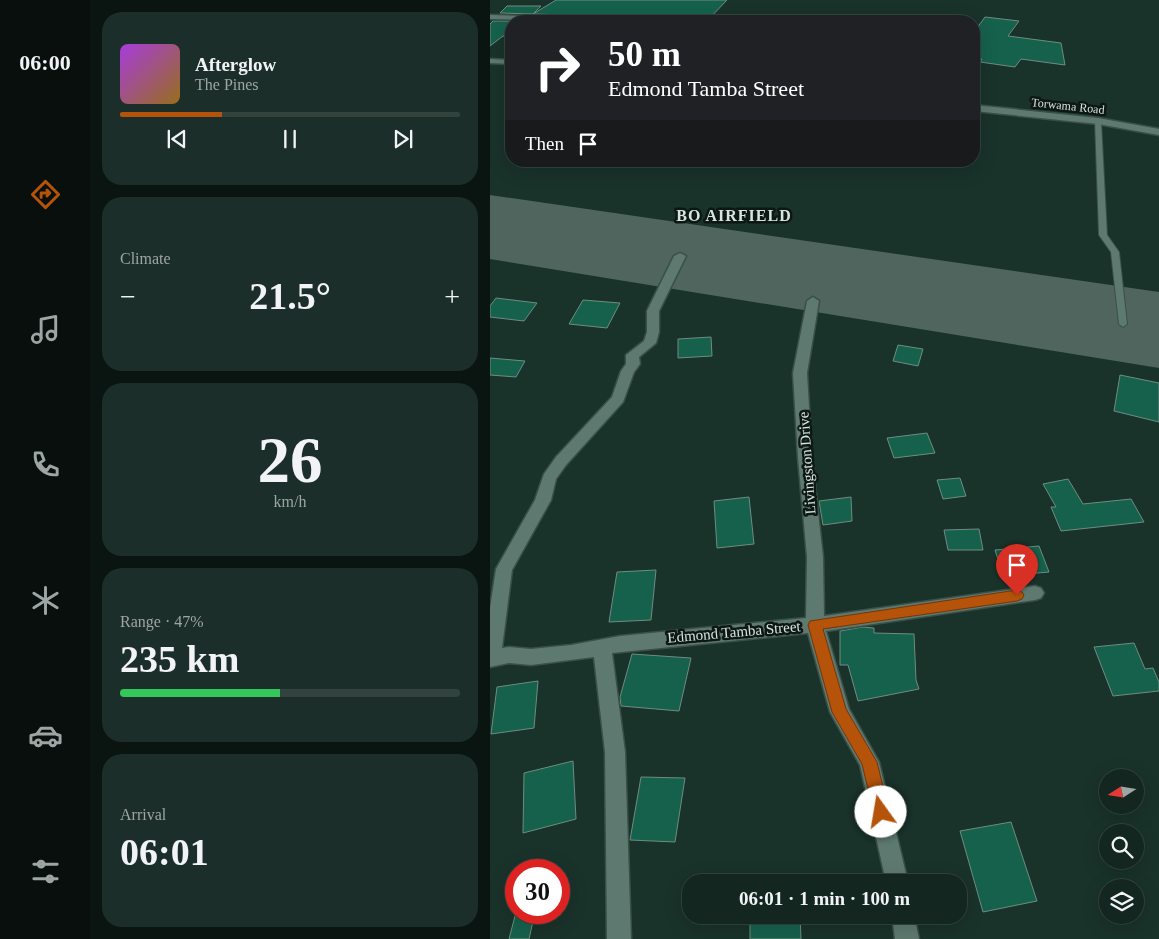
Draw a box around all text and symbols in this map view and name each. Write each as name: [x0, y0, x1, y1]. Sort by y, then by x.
icon: right: [525, 35, 590, 100]
text: 50 m: [608, 35, 681, 74]
text: 06:00: [19, 50, 71, 75]
text: Afterglow: [195, 54, 276, 75]
text: The Pines: [195, 76, 259, 93]
text: Edmond Tamba Street: [608, 76, 804, 101]
street label: Torwama Road: [1031, 95, 1105, 117]
icon: previous: [163, 125, 191, 153]
icon: pause: [276, 125, 304, 153]
icon: next: [389, 125, 417, 153]
icon: arrive: [574, 130, 602, 158]
text: Then: [525, 133, 564, 154]
icon: directions: [28, 177, 63, 212]
district label: BO AIRFIELD: [676, 207, 792, 224]
text: Climate: [120, 250, 171, 267]
text: 21.5°: [249, 275, 331, 317]
text: −: [120, 281, 136, 312]
text: +: [444, 281, 460, 312]
icon: music: [28, 312, 63, 347]
street label: Livingston Drive: [795, 411, 819, 515]
text: 26: [258, 424, 323, 496]
icon: phone: [28, 447, 63, 482]
text: km/h: [274, 493, 306, 510]
pin: [996, 544, 1038, 595]
icon: arrive: [1003, 551, 1031, 579]
icon: climate: [28, 583, 63, 618]
text: Range · 47%: [120, 613, 204, 630]
street label: Edmond Tamba Street: [667, 618, 802, 646]
text: 235 km: [120, 638, 239, 680]
icon: car: [28, 718, 63, 753]
north arrow: [1099, 769, 1144, 814]
map controls: [1099, 769, 1144, 924]
position arrow: [854, 785, 906, 837]
text: Arrival: [120, 806, 166, 823]
button: search: [1099, 824, 1144, 869]
text: 06:01: [120, 831, 209, 873]
icon: filters: [28, 854, 63, 889]
speed limit sign: 30: [505, 859, 570, 924]
button: layers: [1099, 879, 1144, 924]
text: 06:01 · 1 min · 100 m: [739, 888, 910, 909]

